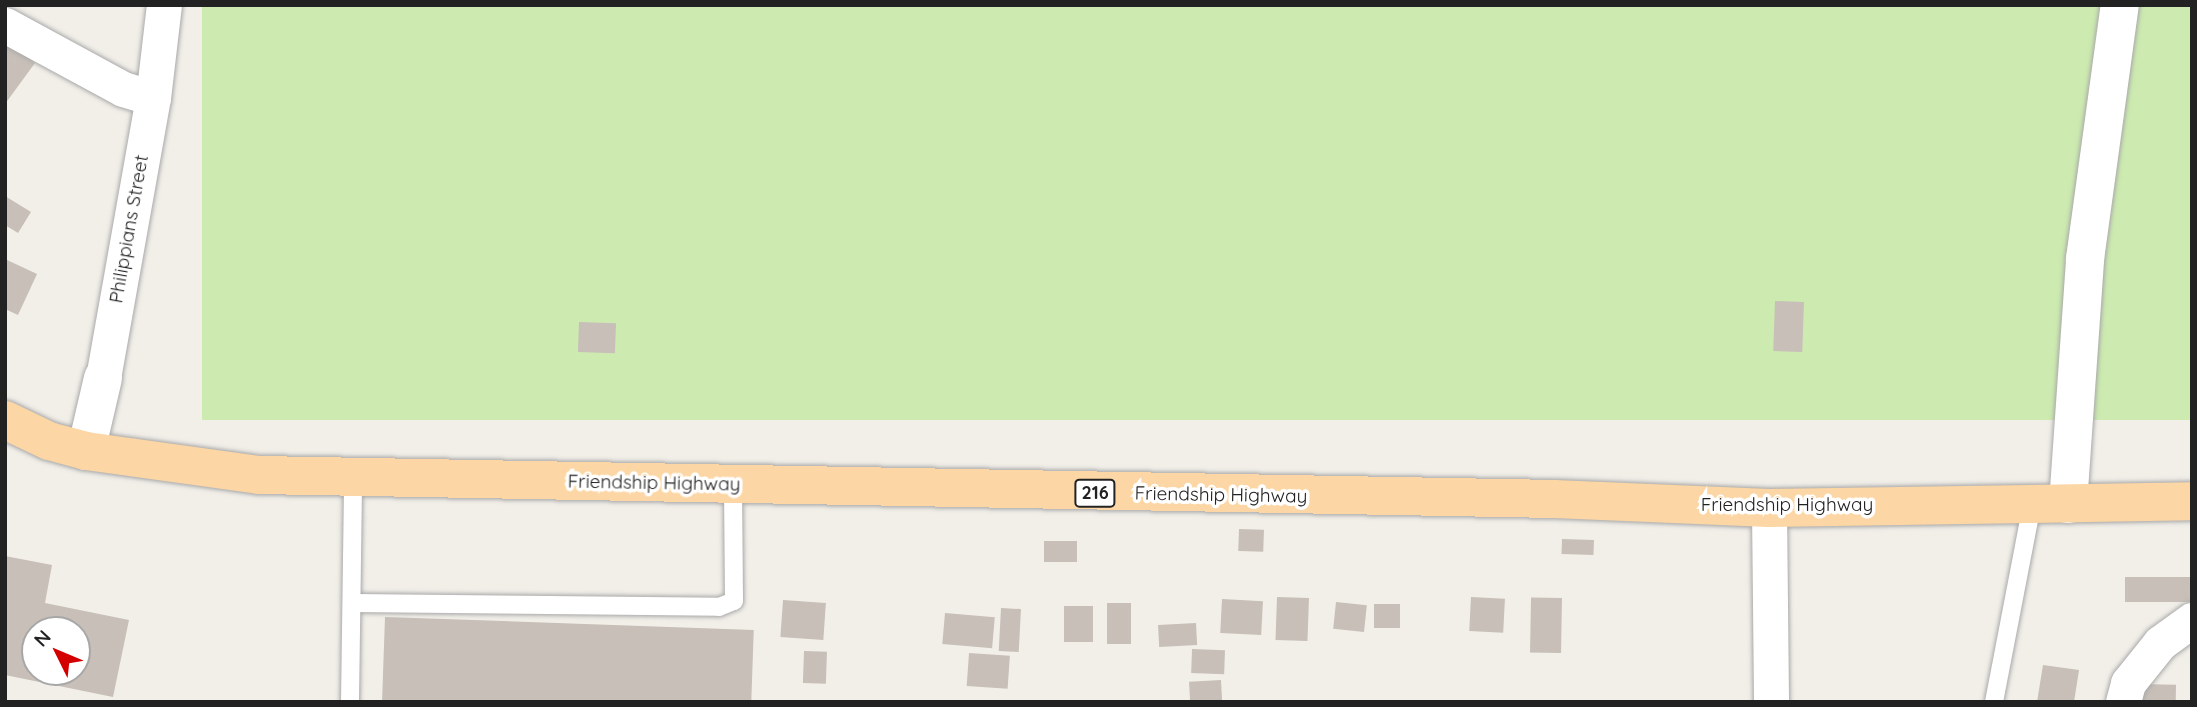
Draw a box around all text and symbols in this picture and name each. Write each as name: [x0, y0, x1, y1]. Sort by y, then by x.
street label: Philippians Street: [105, 153, 153, 305]
street label: Friendship Highway: [567, 470, 741, 496]
road number: 216: [1074, 478, 1116, 508]
street label: Friendship Highway: [1134, 482, 1308, 508]
street label: Friendship Highway: [1701, 494, 1873, 516]
north arrow: [21, 616, 91, 686]
text: N: [29, 625, 56, 651]

